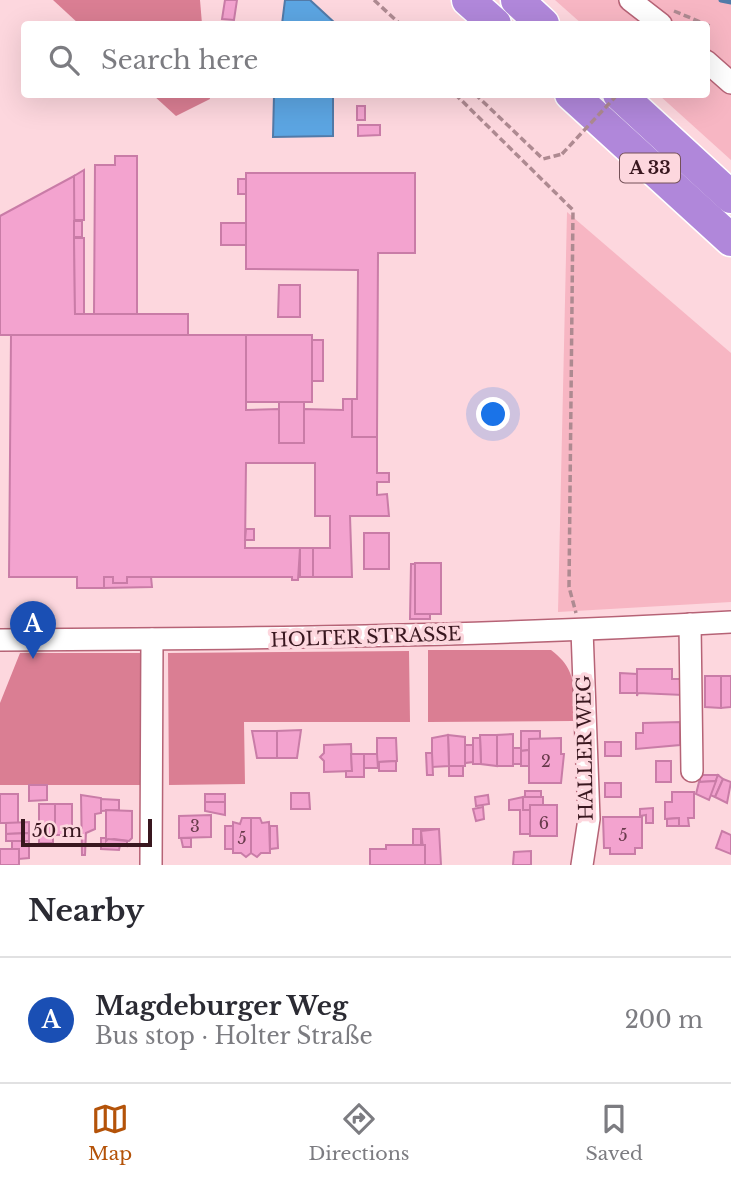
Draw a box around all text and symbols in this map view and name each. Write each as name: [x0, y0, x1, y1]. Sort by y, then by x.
search box: [21, 21, 710, 98]
icon: search: [45, 41, 83, 79]
text: Search here: [101, 44, 258, 76]
road number: A 33: [620, 154, 680, 182]
your location: [476, 397, 510, 431]
pin: A: [10, 601, 56, 659]
street label: HOLTER STRASSE: [270, 622, 462, 652]
street label: HALLER WEG: [572, 675, 598, 821]
house number: 2: [541, 751, 551, 771]
house number: 6: [539, 813, 549, 833]
scale bar: [21, 816, 152, 848]
house number: 3: [190, 816, 200, 836]
text: 50 m: [32, 819, 82, 842]
house number: 5: [618, 825, 628, 845]
house number: 5: [237, 828, 247, 848]
text: Nearby: [28, 892, 144, 929]
text: Magdeburger Weg: [95, 990, 348, 1022]
text: A: [42, 1006, 60, 1034]
text: 200 m: [625, 1006, 703, 1034]
text: Bus stop · Holter Straße: [95, 1022, 373, 1050]
tab: Map: [88, 1100, 132, 1165]
tab: Directions: [308, 1100, 409, 1165]
tab: Saved: [586, 1100, 643, 1165]

